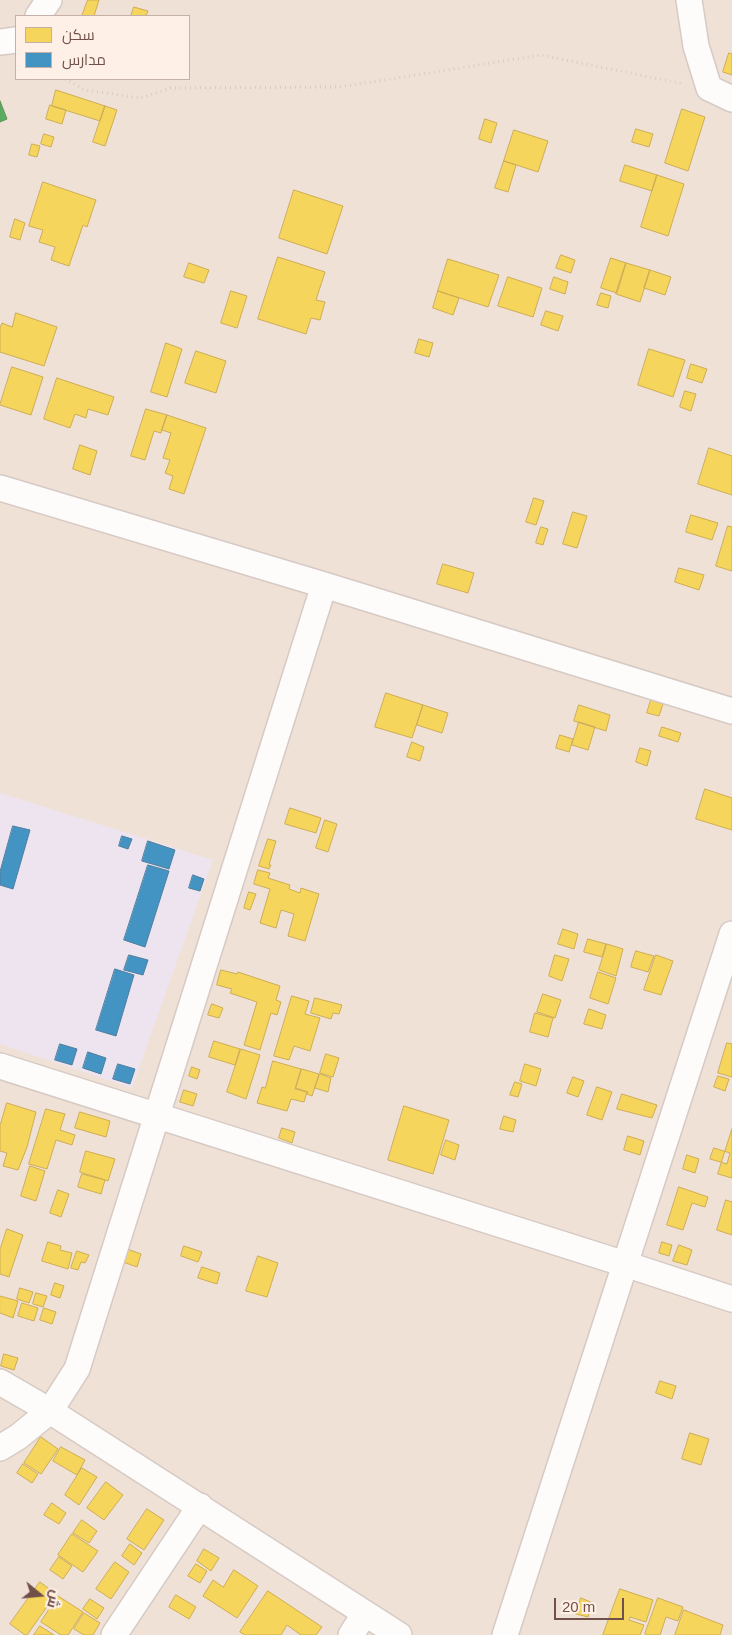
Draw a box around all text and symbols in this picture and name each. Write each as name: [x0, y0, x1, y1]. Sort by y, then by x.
legend: [15, 15, 190, 80]
text: سكن: [62, 26, 95, 43]
text: مدارس: [62, 51, 106, 68]
north arrow: [15, 1570, 65, 1620]
text: ش: [44, 1588, 65, 1610]
scale bar: [557, 1588, 627, 1620]
text: 20 m: [562, 1598, 595, 1615]

